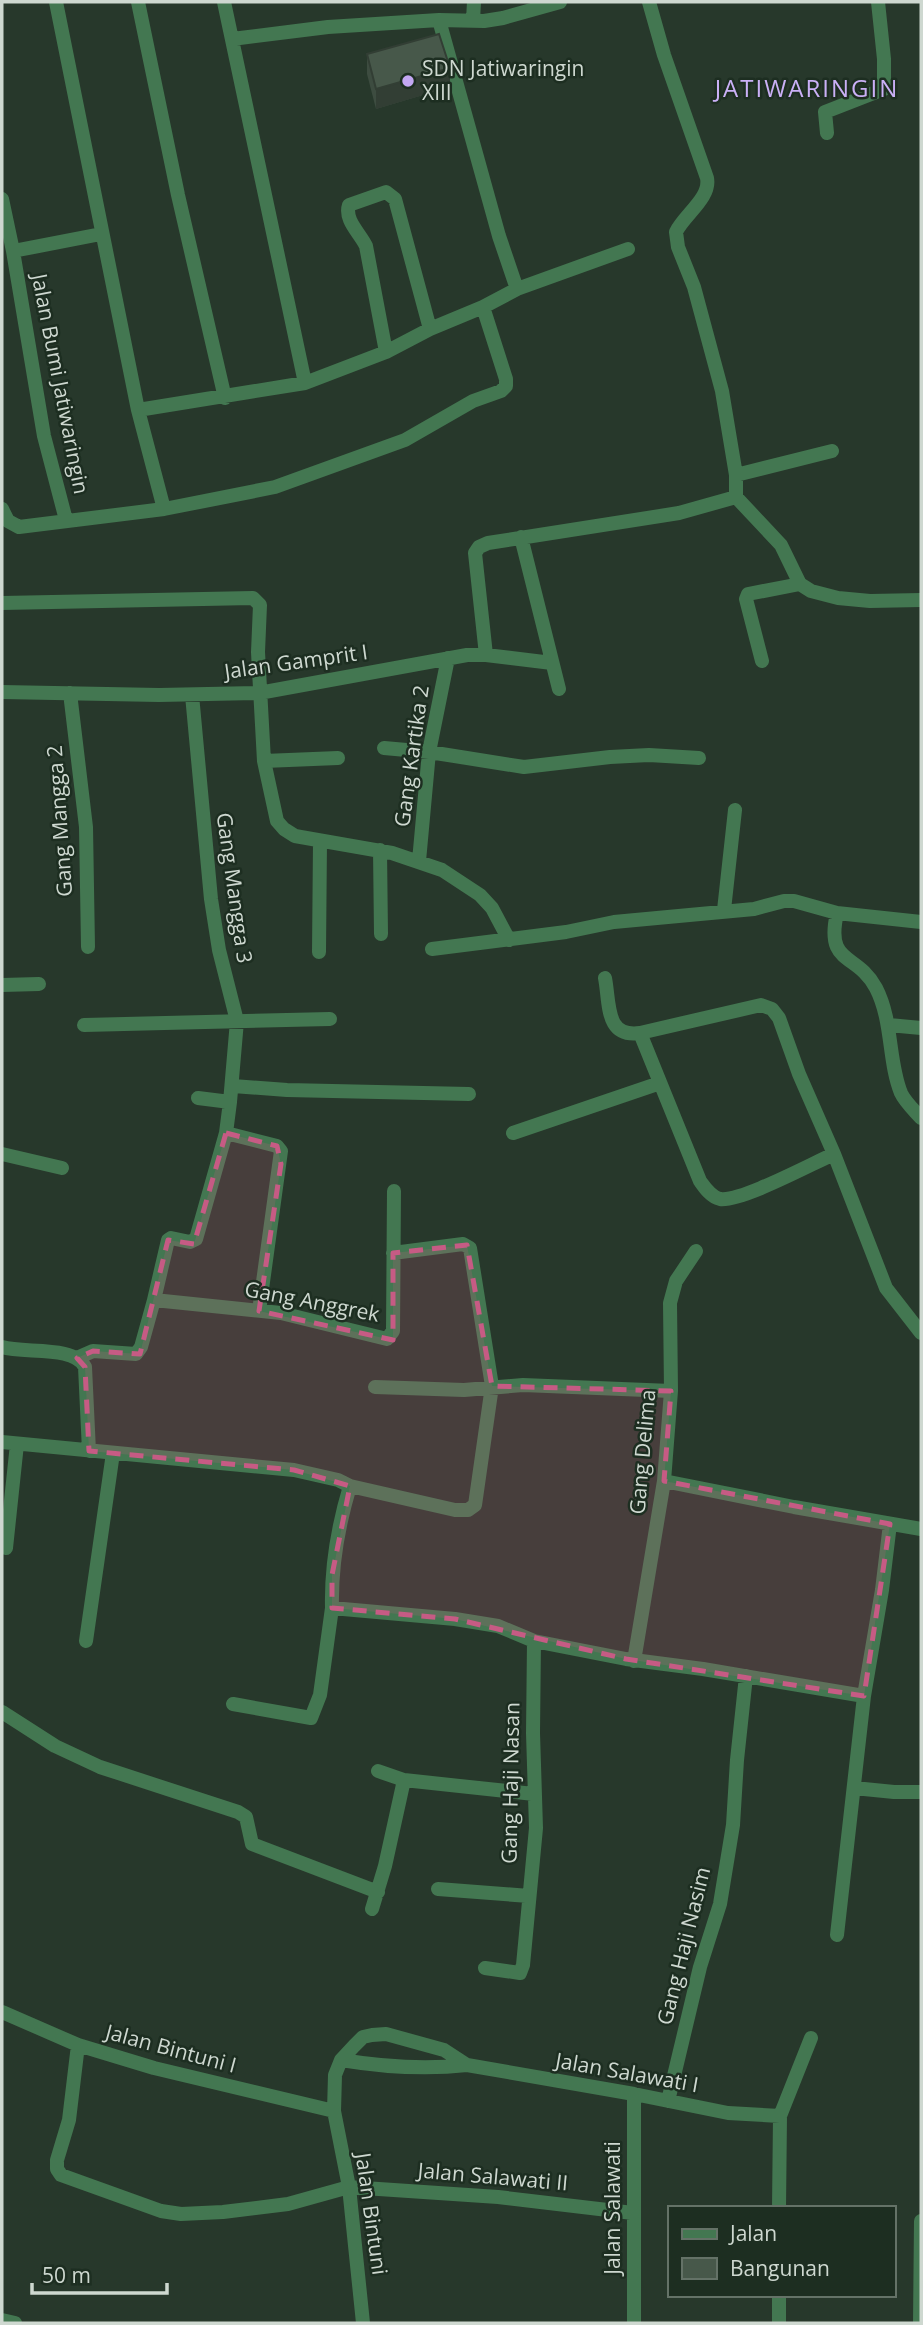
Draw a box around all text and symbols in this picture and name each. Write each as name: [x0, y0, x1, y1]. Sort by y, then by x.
place label: SDN Jatiwaringin XIII: [422, 54, 584, 106]
district label: JATIWARINGIN: [713, 71, 899, 104]
marker: SDN Jatiwaringin XIII: [400, 73, 416, 89]
street label: Jalan Bumi Jatiwaringin: [26, 269, 96, 496]
street label: Jalan Gamprit I: [220, 637, 369, 685]
street label: Gang Kartika 2: [387, 683, 435, 828]
street label: Gang Mangga 2: [40, 744, 78, 898]
street label: Gang Mangga 3: [211, 811, 259, 965]
street label: Gang Anggrek: [242, 1274, 382, 1328]
street label: Gang Delima: [623, 1388, 661, 1516]
street label: Gang Haji Nasan: [495, 1702, 525, 1864]
street label: Gang Haji Nasim: [650, 1864, 716, 2028]
street label: Jalan Bintuni I: [101, 2017, 240, 2079]
street label: Jalan Salawati I: [551, 2045, 701, 2098]
street label: Jalan Salawati: [598, 2141, 626, 2277]
street label: Jalan Bintuni: [349, 2149, 394, 2277]
street label: Jalan Salawati II: [415, 2155, 569, 2197]
legend: [668, 2206, 895, 2297]
text: Jalan: [728, 2219, 777, 2247]
scale bar: [32, 2252, 166, 2296]
text: Bangunan: [730, 2254, 830, 2282]
text: 50 m: [42, 2261, 91, 2289]

